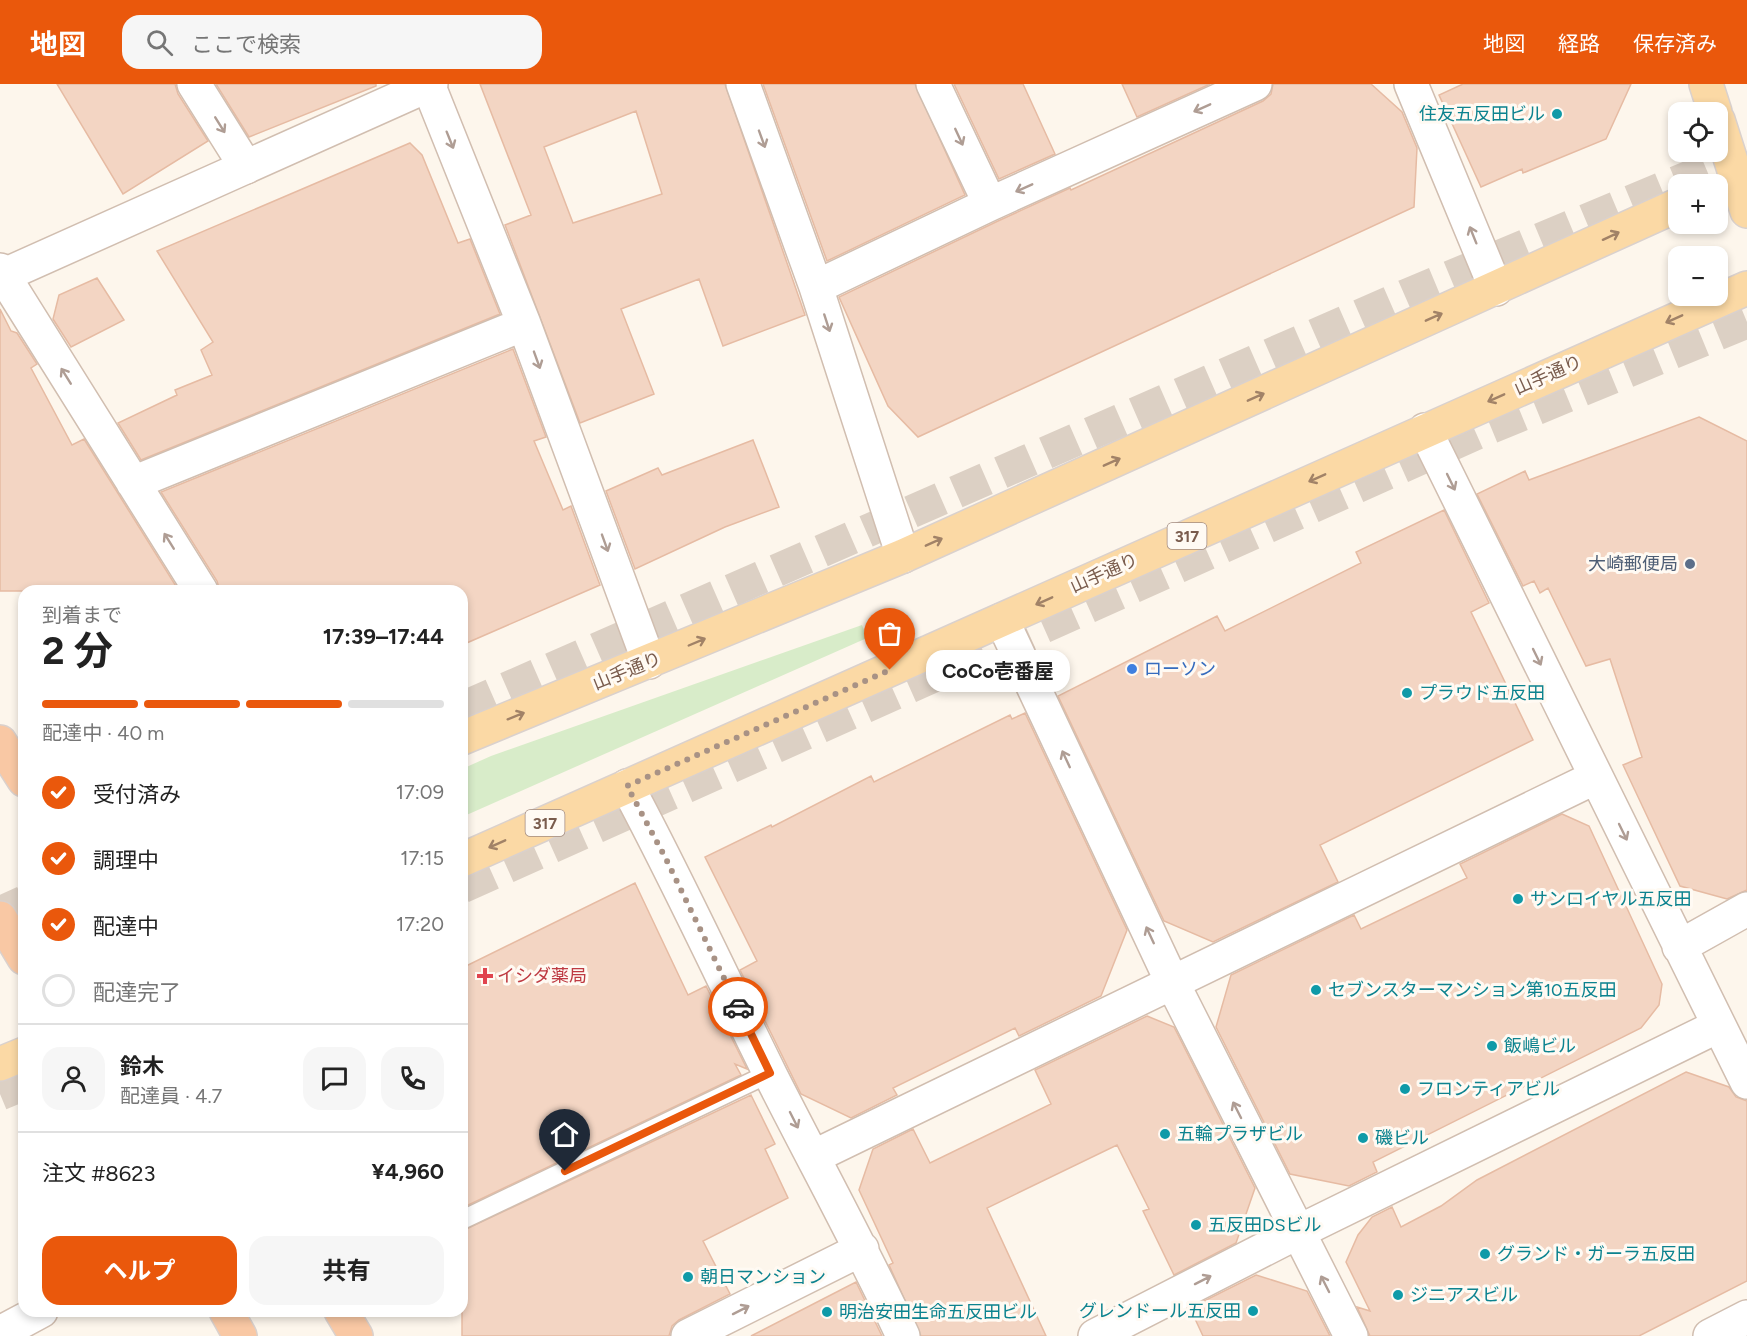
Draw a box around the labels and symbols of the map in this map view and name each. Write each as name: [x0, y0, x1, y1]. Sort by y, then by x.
one-way arrow: [1193, 103, 1211, 114]
place label: 住友五反田ビル: [1419, 103, 1545, 125]
marker: 住友五反田ビル: [1550, 107, 1564, 121]
one-way arrow: [213, 117, 226, 134]
one-way arrow: [953, 127, 965, 145]
one-way arrow: [758, 129, 769, 148]
one-way arrow: [445, 130, 456, 148]
one-way arrow: [1015, 184, 1033, 195]
one-way arrow: [1467, 227, 1478, 245]
one-way arrow: [1602, 229, 1620, 240]
one-way arrow: [1424, 311, 1442, 322]
one-way arrow: [822, 313, 833, 332]
one-way arrow: [1665, 314, 1683, 325]
one-way arrow: [532, 350, 543, 369]
street label: 山手通り: [1511, 350, 1585, 400]
one-way arrow: [60, 368, 72, 385]
one-way arrow: [1246, 391, 1264, 402]
one-way arrow: [1487, 393, 1505, 404]
one-way arrow: [1102, 455, 1120, 467]
one-way arrow: [1309, 472, 1327, 484]
one-way arrow: [1445, 473, 1457, 491]
road number: 317: [1168, 523, 1206, 549]
one-way arrow: [163, 533, 176, 550]
one-way arrow: [600, 533, 611, 552]
one-way arrow: [925, 535, 943, 547]
street label: 山手通り: [1067, 548, 1141, 598]
place label: 大崎郵便局: [1588, 553, 1678, 575]
marker: 大崎郵便局: [1683, 557, 1697, 571]
one-way arrow: [1035, 595, 1053, 607]
pin: [864, 608, 915, 670]
one-way arrow: [687, 636, 705, 647]
street label: 山手通り: [590, 647, 664, 695]
one-way arrow: [1531, 648, 1543, 666]
callout: CoCo壱番屋: [926, 649, 1070, 691]
place label: ローソン: [1144, 658, 1216, 680]
marker: ローソン: [1125, 662, 1139, 676]
place label: プラウド五反田: [1419, 682, 1545, 704]
marker: プラウド五反田: [1400, 686, 1414, 700]
one-way arrow: [506, 710, 525, 721]
one-way arrow: [1060, 751, 1072, 769]
road number: 317: [526, 810, 564, 836]
one-way arrow: [1617, 823, 1629, 841]
one-way arrow: [489, 839, 507, 850]
place label: サンロイヤル五反田: [1530, 888, 1691, 910]
marker: サンロイヤル五反田: [1511, 892, 1525, 906]
one-way arrow: [1144, 927, 1156, 945]
place label: イシダ薬局: [497, 965, 587, 987]
marker: イシダ薬局: [478, 969, 492, 983]
courier: [708, 977, 768, 1037]
place label: セブンスターマンション第10五反田: [1328, 979, 1617, 1001]
marker: セブンスターマンション第10五反田: [1309, 983, 1323, 997]
place label: 飯嶋ビル: [1504, 1035, 1576, 1057]
marker: 飯嶋ビル: [1485, 1039, 1499, 1053]
place label: フロンティアビル: [1417, 1078, 1560, 1100]
marker: フロンティアビル: [1398, 1082, 1412, 1096]
one-way arrow: [1231, 1101, 1242, 1119]
pin: [539, 1109, 590, 1171]
one-way arrow: [788, 1111, 800, 1128]
place label: 五輪プラザビル: [1177, 1123, 1303, 1145]
marker: 五輪プラザビル: [1158, 1127, 1172, 1141]
place label: 磯ビル: [1375, 1127, 1429, 1149]
marker: 磯ビル: [1356, 1131, 1370, 1145]
place label: 五反田DSビル: [1208, 1214, 1321, 1236]
marker: 五反田DSビル: [1189, 1218, 1203, 1232]
place label: グランド・ガーラ五反田: [1497, 1243, 1695, 1265]
marker: グランド・ガーラ五反田: [1478, 1247, 1492, 1261]
place label: 朝日マンション: [700, 1266, 826, 1288]
marker: 朝日マンション: [681, 1270, 695, 1284]
one-way arrow: [1194, 1274, 1212, 1286]
one-way arrow: [1318, 1275, 1330, 1293]
place label: ジニアスビル: [1410, 1284, 1518, 1306]
marker: ジニアスビル: [1391, 1288, 1405, 1302]
place label: グレンドール五反田: [1079, 1300, 1241, 1322]
place label: 明治安田生命五反田ビル: [839, 1301, 1037, 1323]
one-way arrow: [731, 1303, 749, 1315]
marker: グレンドール五反田: [1246, 1304, 1260, 1318]
marker: 明治安田生命五反田ビル: [820, 1305, 834, 1319]

